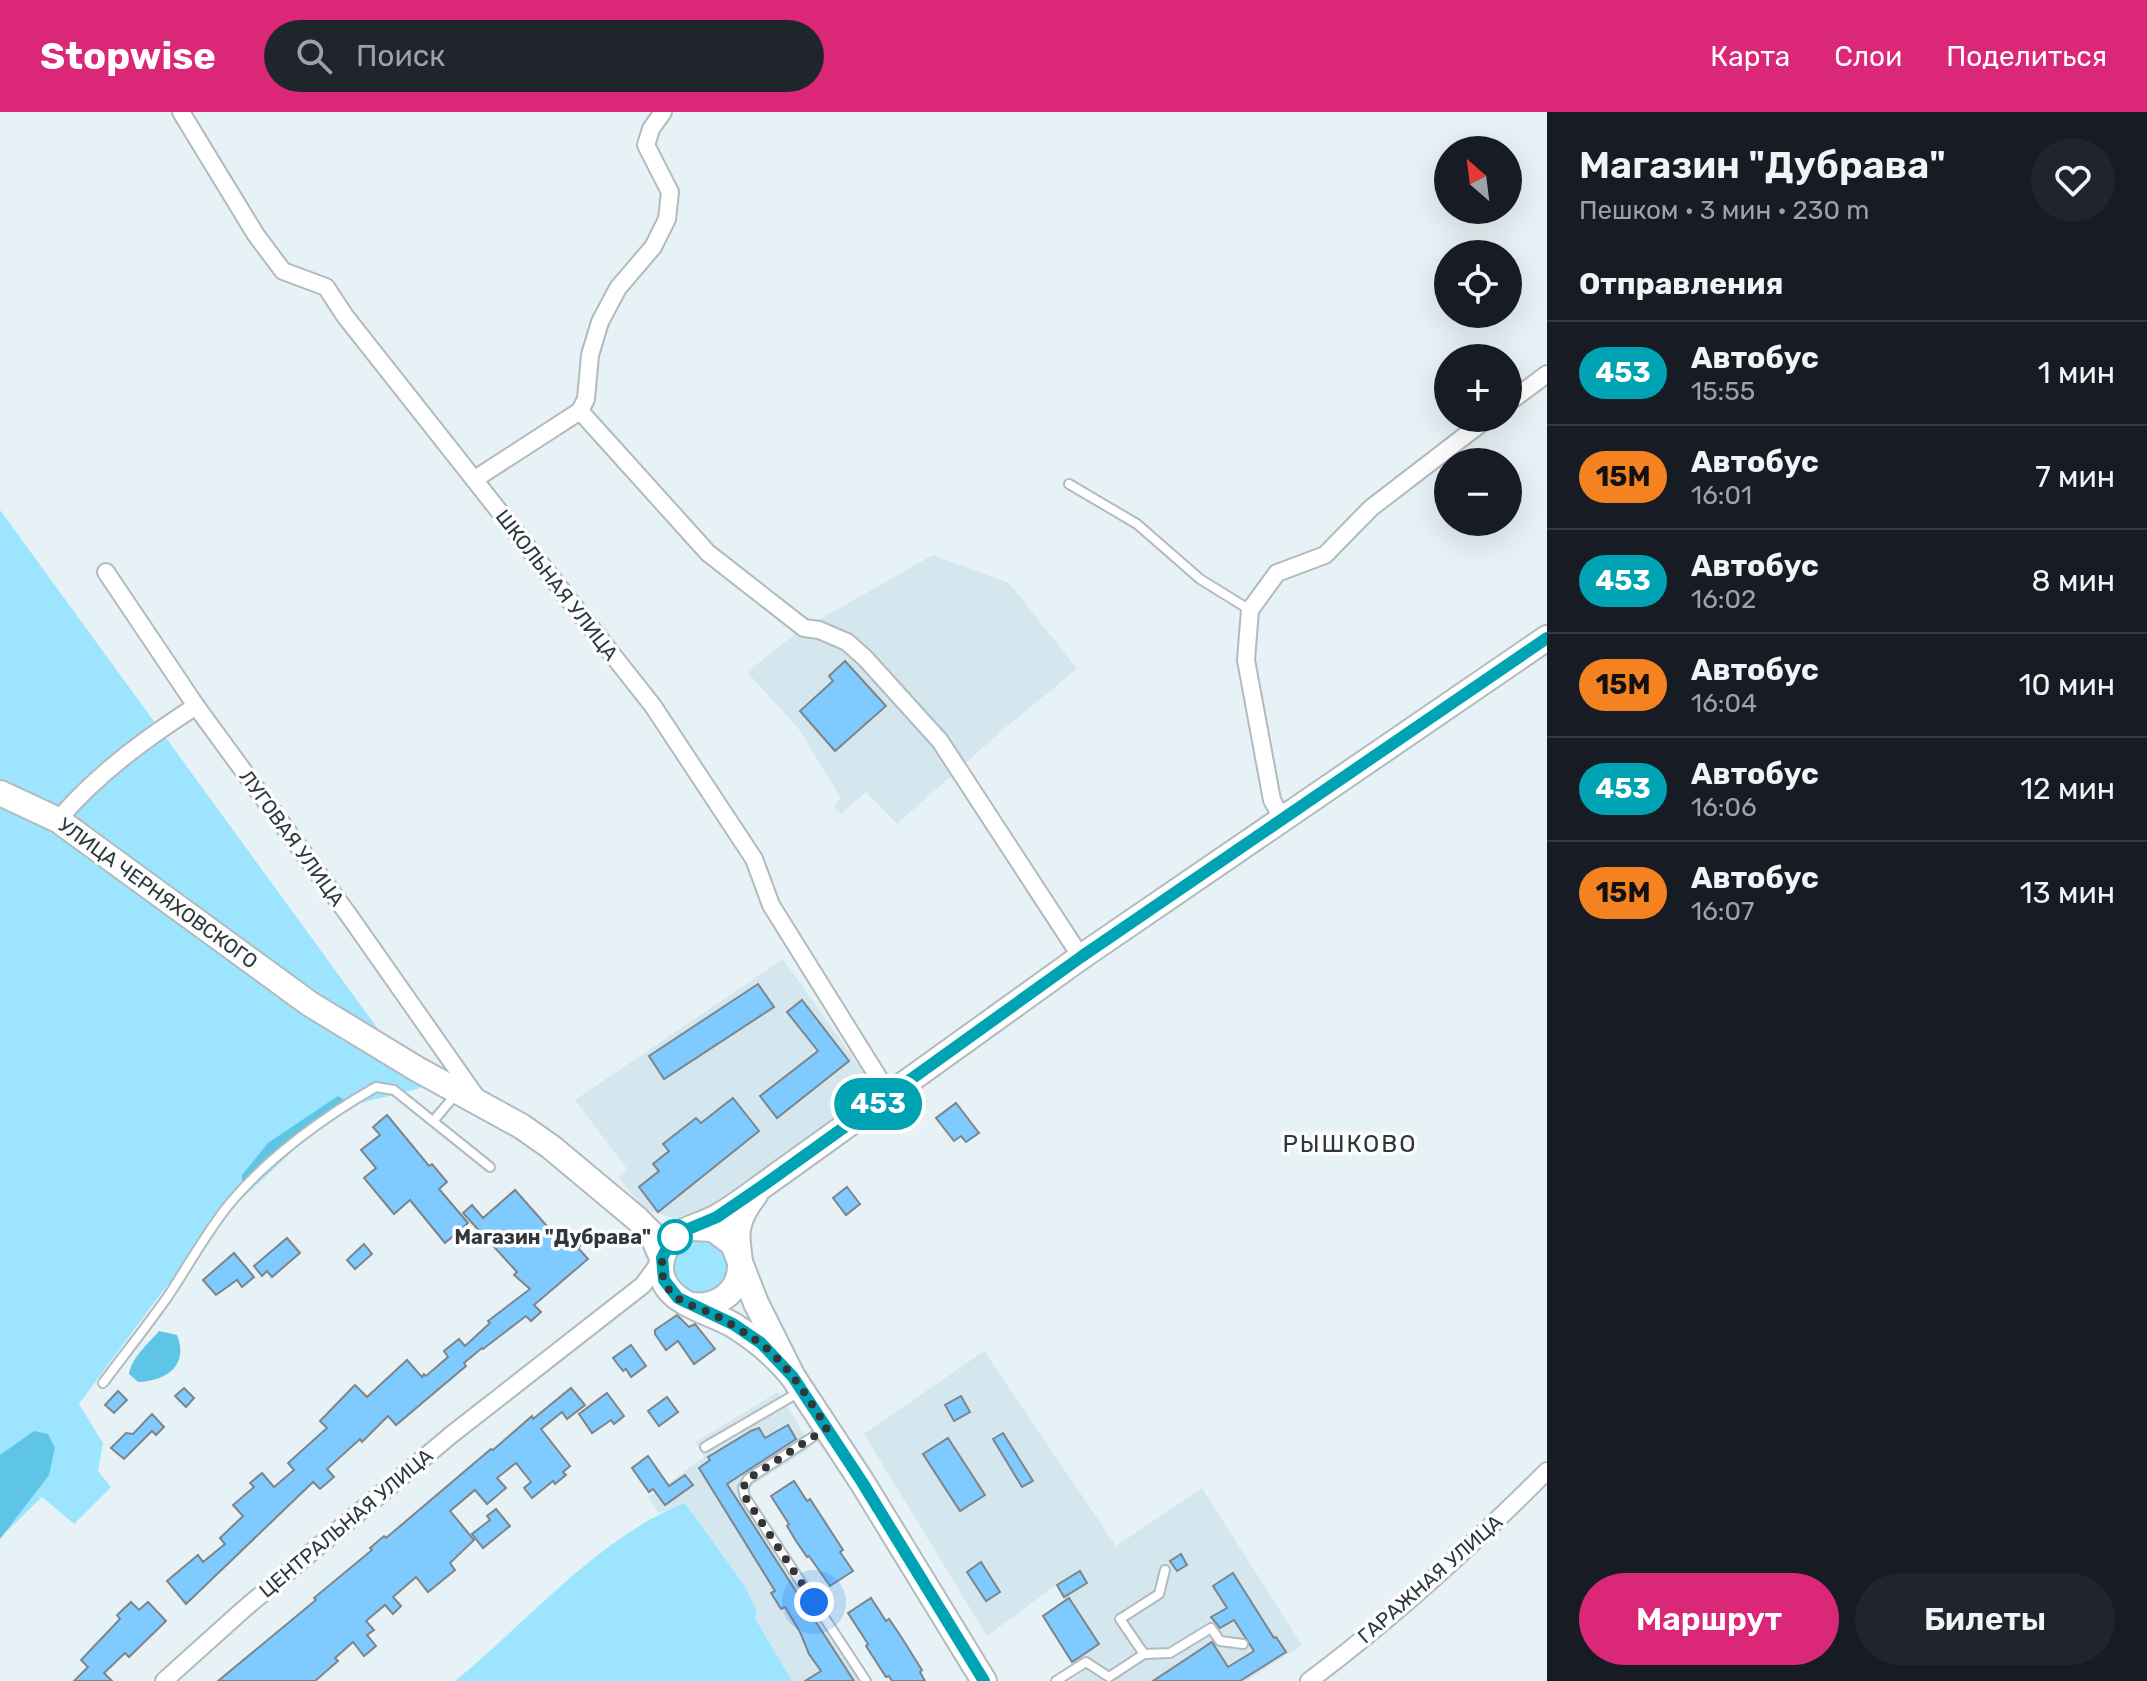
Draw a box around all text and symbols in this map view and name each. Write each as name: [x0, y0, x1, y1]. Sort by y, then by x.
search box: [264, 20, 824, 92]
text: Stopwise: [40, 33, 216, 79]
icon: search: [292, 34, 336, 78]
text: Поиск: [356, 38, 445, 74]
text: Карта: [1710, 40, 1790, 73]
text: Слои: [1834, 40, 1902, 73]
text: Поделиться: [1946, 40, 2107, 73]
north arrow: [1434, 136, 1522, 224]
map controls: [1434, 136, 1522, 536]
button: heart: [2031, 138, 2115, 222]
text: Магазин "Дубрава": [1579, 142, 1946, 188]
text: Пешком · 3 мин · 230 m: [1579, 195, 1869, 226]
button: locate: [1434, 240, 1522, 328]
text: Отправления: [1579, 266, 1783, 302]
text: Автобус: [1691, 340, 1819, 376]
button: +: [1434, 344, 1522, 432]
text: 1 мин: [2038, 355, 2115, 391]
text: 453: [1595, 356, 1651, 389]
text: 15:55: [1691, 376, 1755, 407]
text: Автобус: [1691, 444, 1819, 480]
button: −: [1434, 448, 1522, 536]
text: 7 мин: [2035, 459, 2115, 495]
text: 15М: [1595, 460, 1651, 493]
text: 16:01: [1691, 480, 1752, 511]
street label: ШКОЛЬНАЯ УЛИЦА: [491, 505, 623, 665]
text: Автобус: [1691, 548, 1819, 584]
text: 8 мин: [2032, 563, 2115, 599]
text: 453: [1595, 564, 1651, 597]
text: 16:02: [1691, 584, 1756, 615]
text: Автобус: [1691, 652, 1819, 688]
text: 10 мин: [2019, 667, 2115, 703]
text: 15М: [1595, 668, 1651, 701]
text: 16:04: [1691, 688, 1757, 719]
text: Автобус: [1691, 756, 1819, 792]
street label: ЛУГОВАЯ УЛИЦА: [234, 765, 350, 911]
text: 12 мин: [2020, 771, 2115, 807]
text: 453: [1595, 772, 1651, 805]
text: 16:06: [1691, 792, 1757, 823]
street label: УЛИЦА ЧЕРНЯХОВСКОГО: [54, 813, 262, 973]
text: Автобус: [1691, 860, 1819, 896]
text: 13 мин: [2020, 875, 2115, 911]
text: 15М: [1595, 876, 1651, 909]
text: 16:07: [1691, 896, 1754, 927]
line badge: 453: [832, 1078, 924, 1130]
text: 453: [850, 1087, 906, 1120]
district label: РЫШКОВО: [1282, 1130, 1418, 1158]
marker: Магазин "Дубрава": [658, 1220, 692, 1254]
place label: Магазин "Дубрава": [455, 1225, 651, 1249]
street label: ЦЕНТРАЛЬНАЯ УЛИЦА: [254, 1443, 438, 1603]
street label: ГАРАЖНАЯ УЛИЦА: [1353, 1510, 1507, 1648]
button: Маршрут: [1579, 1573, 1839, 1665]
button: Билеты: [1855, 1573, 2115, 1665]
your location: [794, 1582, 834, 1622]

